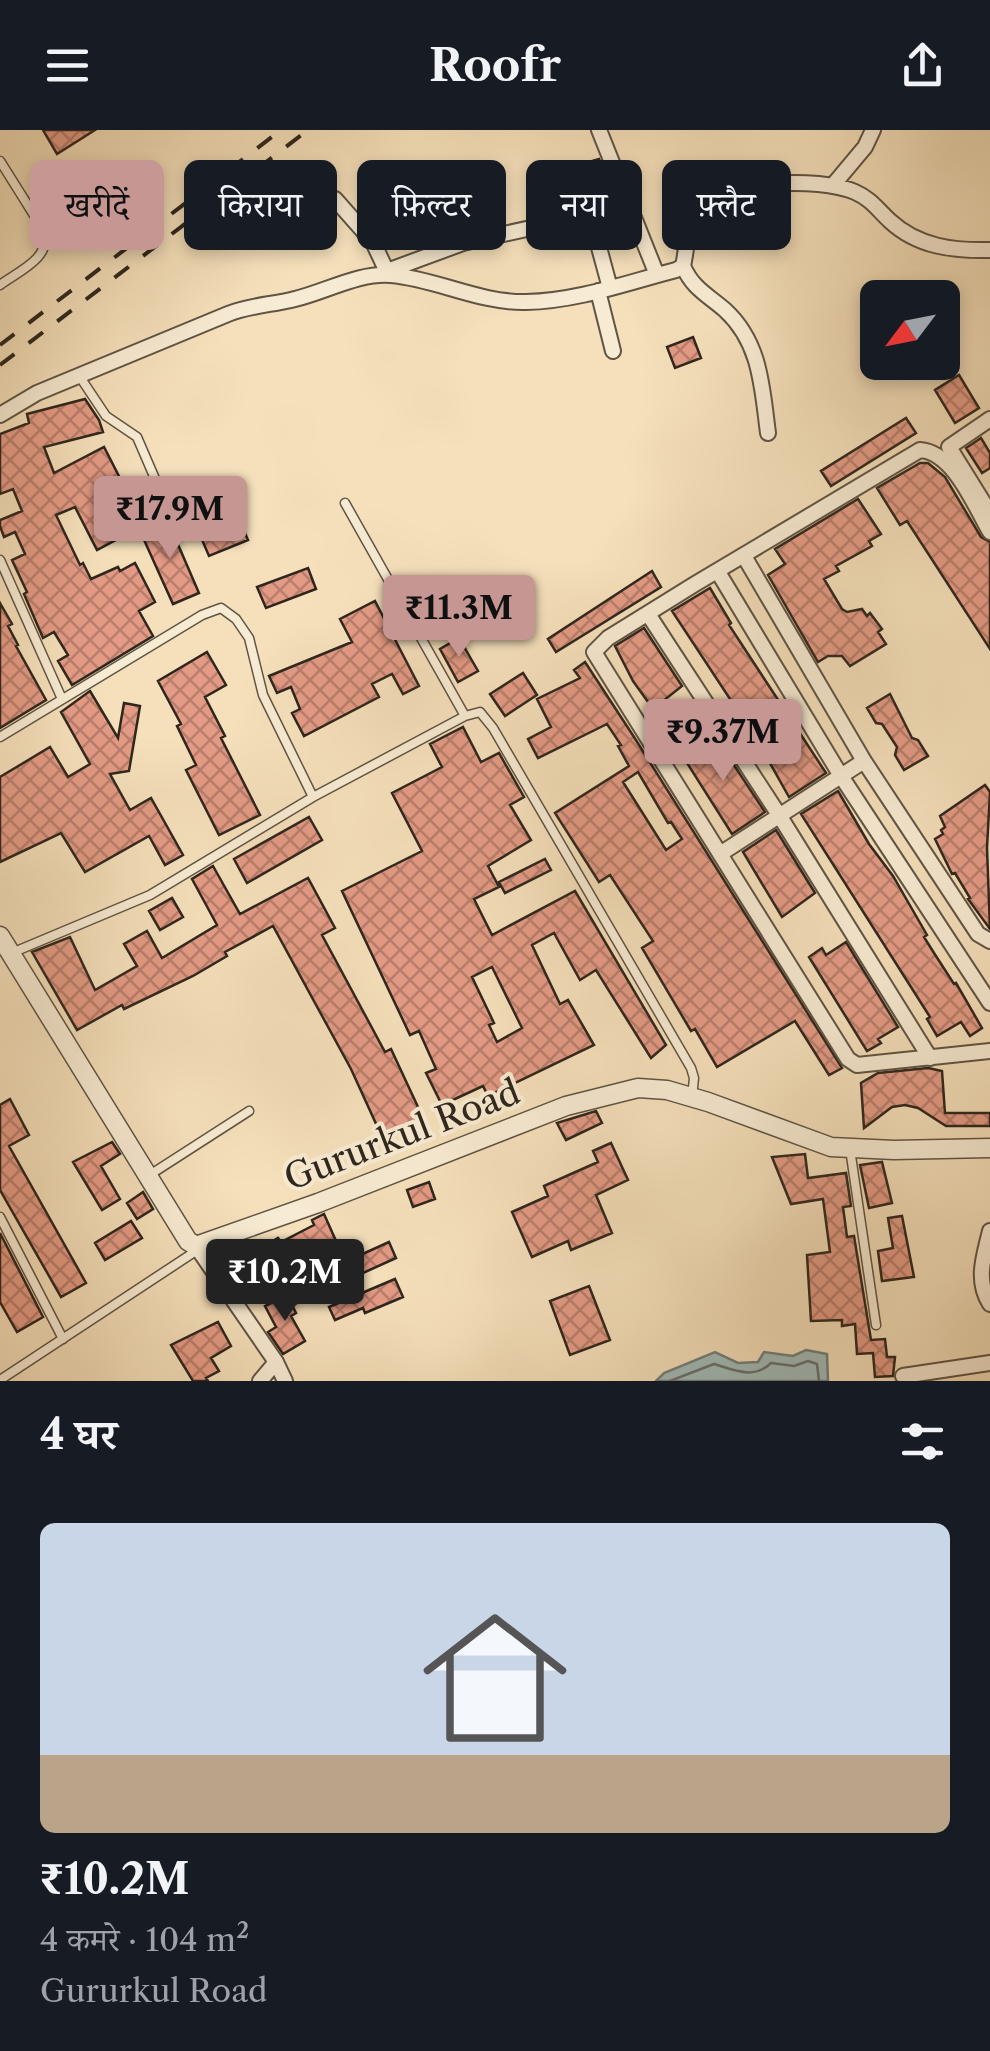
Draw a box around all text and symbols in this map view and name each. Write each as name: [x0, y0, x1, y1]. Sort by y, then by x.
text: Roofr: [429, 37, 561, 93]
icon: menu: [40, 38, 95, 93]
icon: share: [895, 38, 950, 93]
chip: खरीदें: [30, 160, 164, 250]
chip: किराया: [184, 160, 337, 250]
chip: फ़िल्टर: [357, 160, 506, 250]
chip: नया: [526, 160, 642, 250]
chip: फ़्लैट: [662, 160, 791, 250]
north arrow: [860, 280, 960, 380]
map controls: [860, 280, 960, 380]
pin: ₹17.9M: [89, 476, 251, 561]
text: ₹17.9M: [116, 489, 224, 528]
pin: ₹11.3M: [378, 575, 540, 660]
text: ₹11.3M: [405, 588, 513, 627]
pin: ₹9.37M: [642, 699, 804, 784]
text: ₹9.37M: [666, 712, 780, 751]
street label: Gururkul Road: [278, 1070, 526, 1199]
pin: ₹10.2M: [204, 1239, 366, 1324]
text: ₹10.2M: [228, 1252, 342, 1291]
text: 4 घर: [40, 1408, 117, 1460]
icon: filters: [895, 1414, 950, 1469]
icon: home: [405, 1588, 585, 1768]
text: ₹10.2M: [40, 1853, 190, 1905]
text: 4 कमरे · 104 m²: [40, 1920, 249, 1959]
text: Gururkul Road: [40, 1971, 268, 2010]

